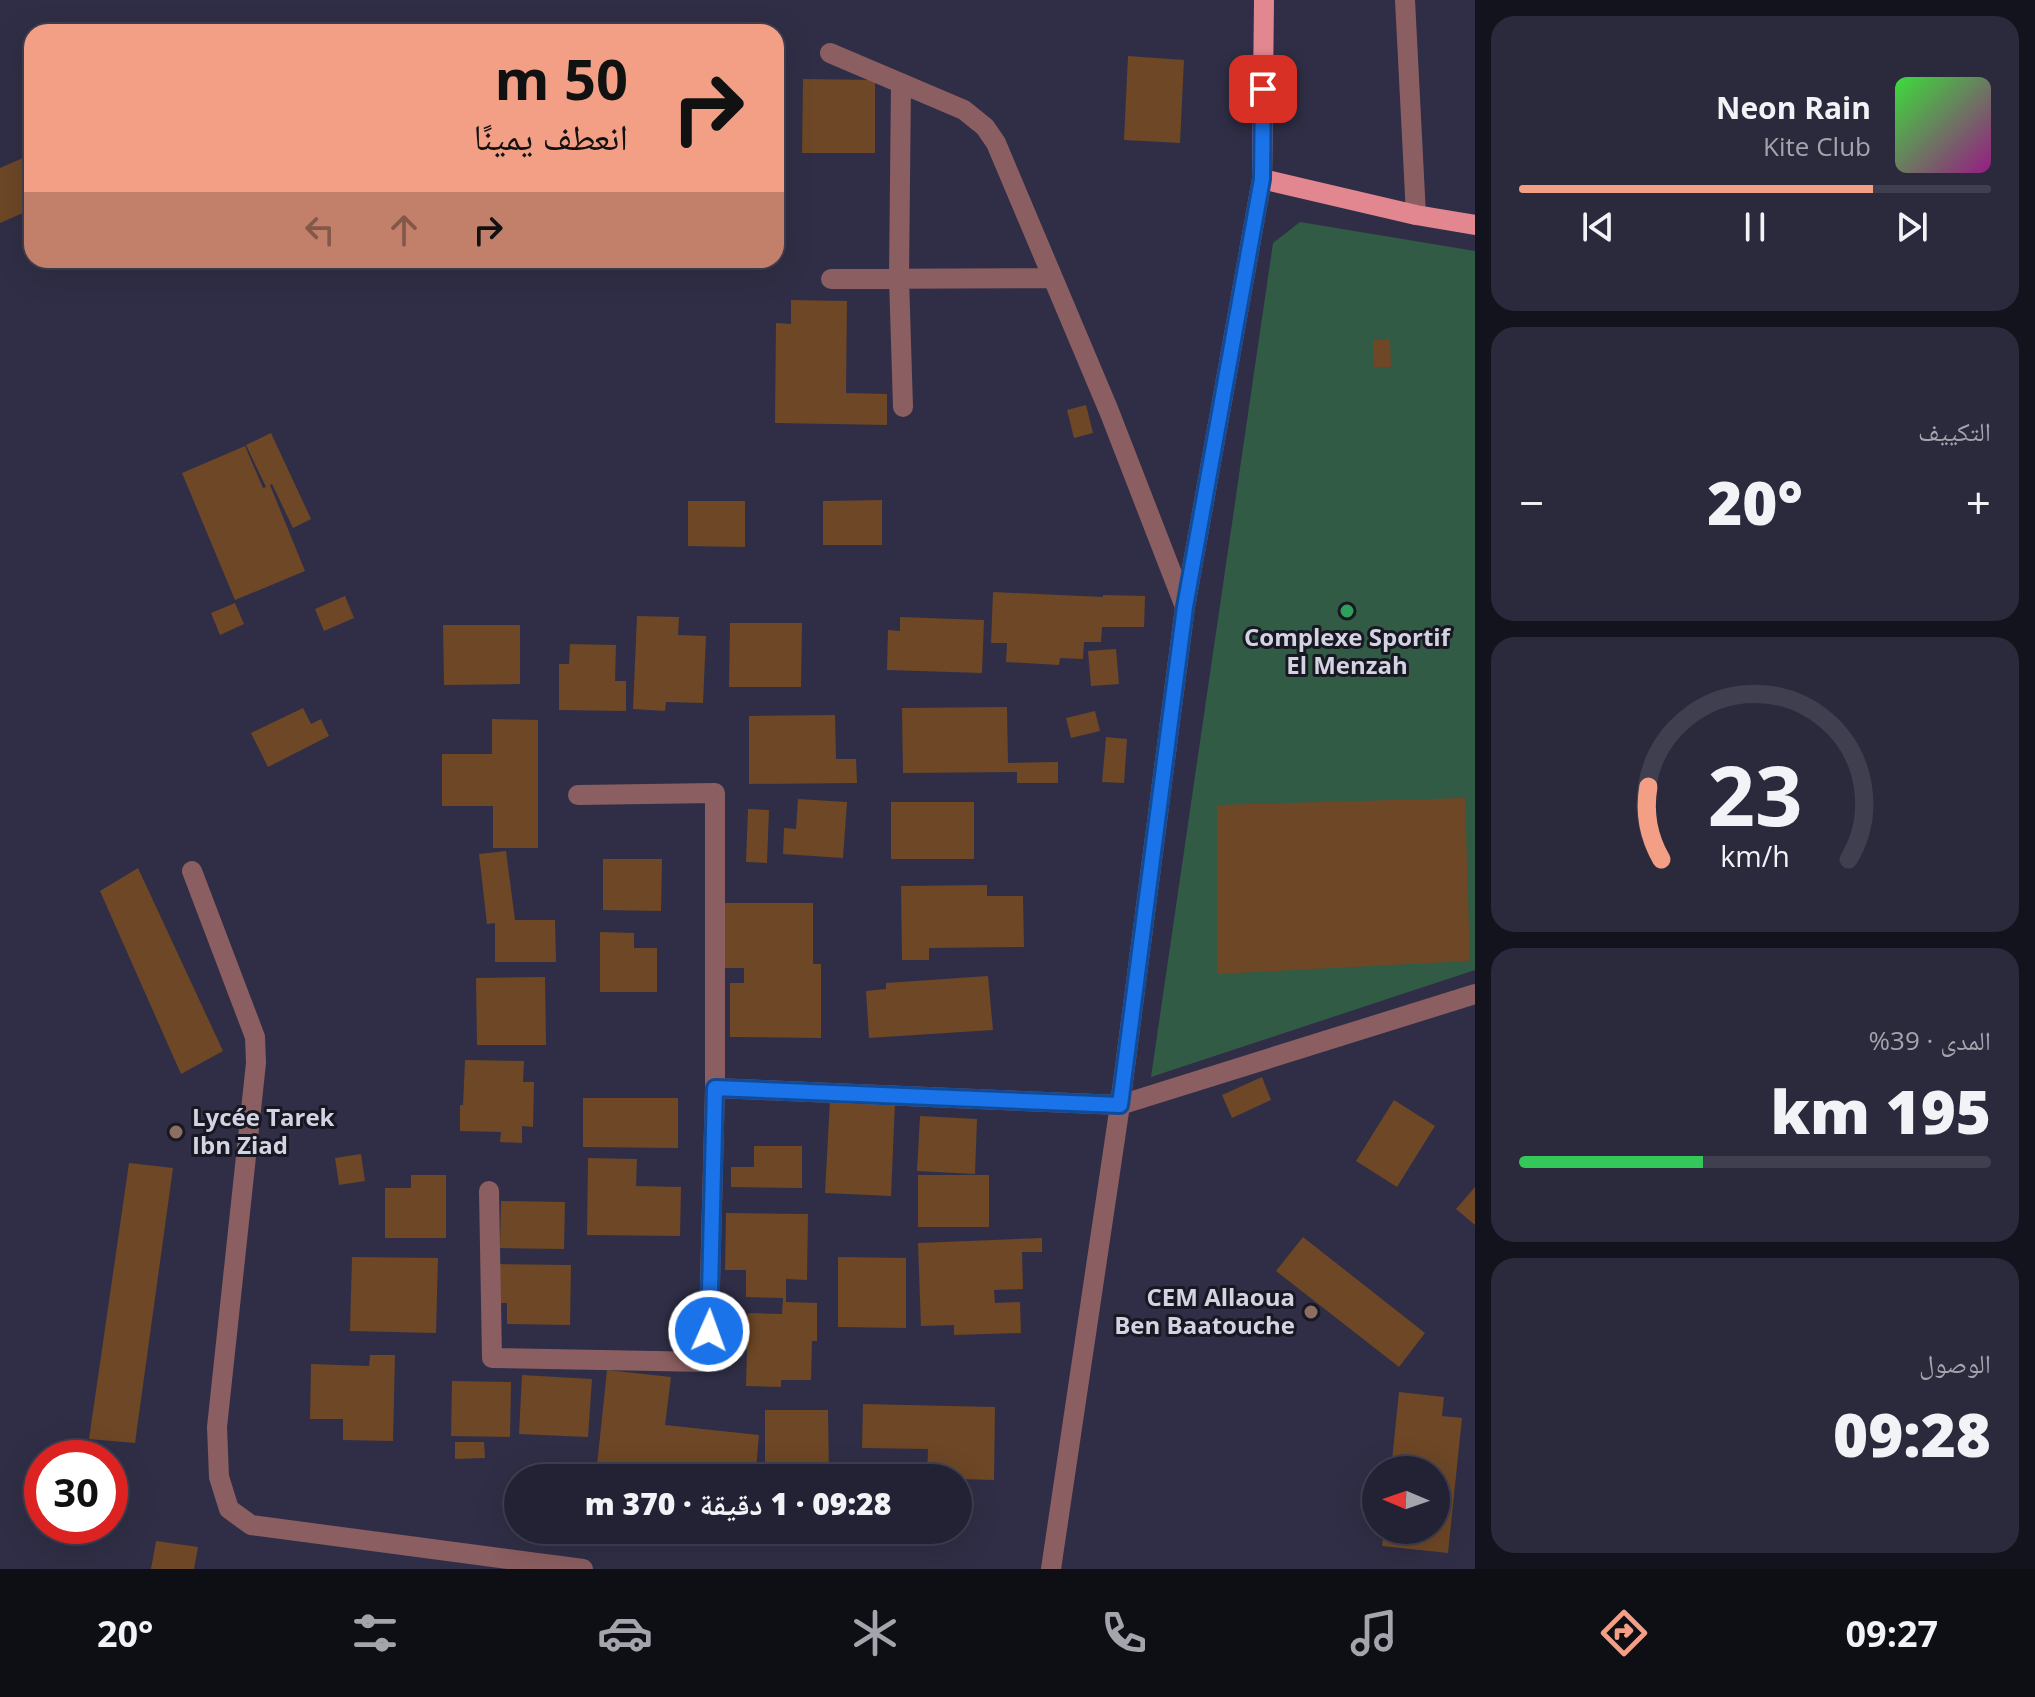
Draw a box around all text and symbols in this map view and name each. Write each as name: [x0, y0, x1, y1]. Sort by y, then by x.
text: 50 m: [494, 40, 628, 116]
pin: [1229, 55, 1297, 123]
icon: right: [656, 56, 760, 160]
icon: arrive: [1241, 67, 1285, 111]
text: Neon Rain: [1716, 87, 1871, 128]
text: انعطف يمينًا: [473, 112, 628, 161]
text: Kite Club: [1763, 128, 1871, 164]
icon: previous: [1576, 205, 1620, 249]
icon: pause: [1733, 205, 1777, 249]
icon: next: [1890, 205, 1934, 249]
icon: left: [298, 208, 342, 252]
icon: ahead: [382, 208, 426, 252]
icon: right: [466, 208, 510, 252]
text: التكييف: [1918, 413, 1991, 449]
text: 20°: [1707, 461, 1803, 543]
text: −: [1519, 472, 1544, 532]
text: +: [1966, 472, 1991, 532]
marker: Complexe Sportif El Menzah: [1338, 602, 1356, 620]
place label: Complexe Sportif El Menzah: [1244, 620, 1452, 681]
text: 23: [1707, 737, 1803, 850]
text: km/h: [1720, 837, 1790, 876]
text: المدى · 39%: [1869, 1022, 1991, 1058]
text: 195 km: [1770, 1070, 1991, 1152]
place label: Lycée Tarek Ibn Ziad: [192, 1100, 335, 1161]
marker: Lycée Tarek Ibn Ziad: [167, 1123, 185, 1141]
place label: CEM Allaoua Ben Baatouche: [1114, 1280, 1295, 1341]
position arrow: [667, 1289, 751, 1373]
marker: CEM Allaoua Ben Baatouche: [1302, 1303, 1320, 1321]
text: الوصول: [1919, 1345, 1991, 1381]
text: 09:28: [1833, 1393, 1991, 1475]
speed limit sign: 30: [24, 1440, 128, 1544]
north arrow: [1362, 1456, 1450, 1544]
map controls: [1362, 1456, 1450, 1544]
text: 09:28 · 1 دقيقة · 370 m: [585, 1483, 891, 1524]
icon: filters: [347, 1605, 403, 1661]
icon: car: [597, 1605, 653, 1661]
icon: climate: [847, 1605, 903, 1661]
icon: phone: [1096, 1605, 1152, 1661]
icon: music: [1346, 1605, 1402, 1661]
icon: directions: [1596, 1605, 1652, 1661]
text: 20°: [97, 1609, 154, 1658]
text: 09:27: [1846, 1609, 1938, 1658]

